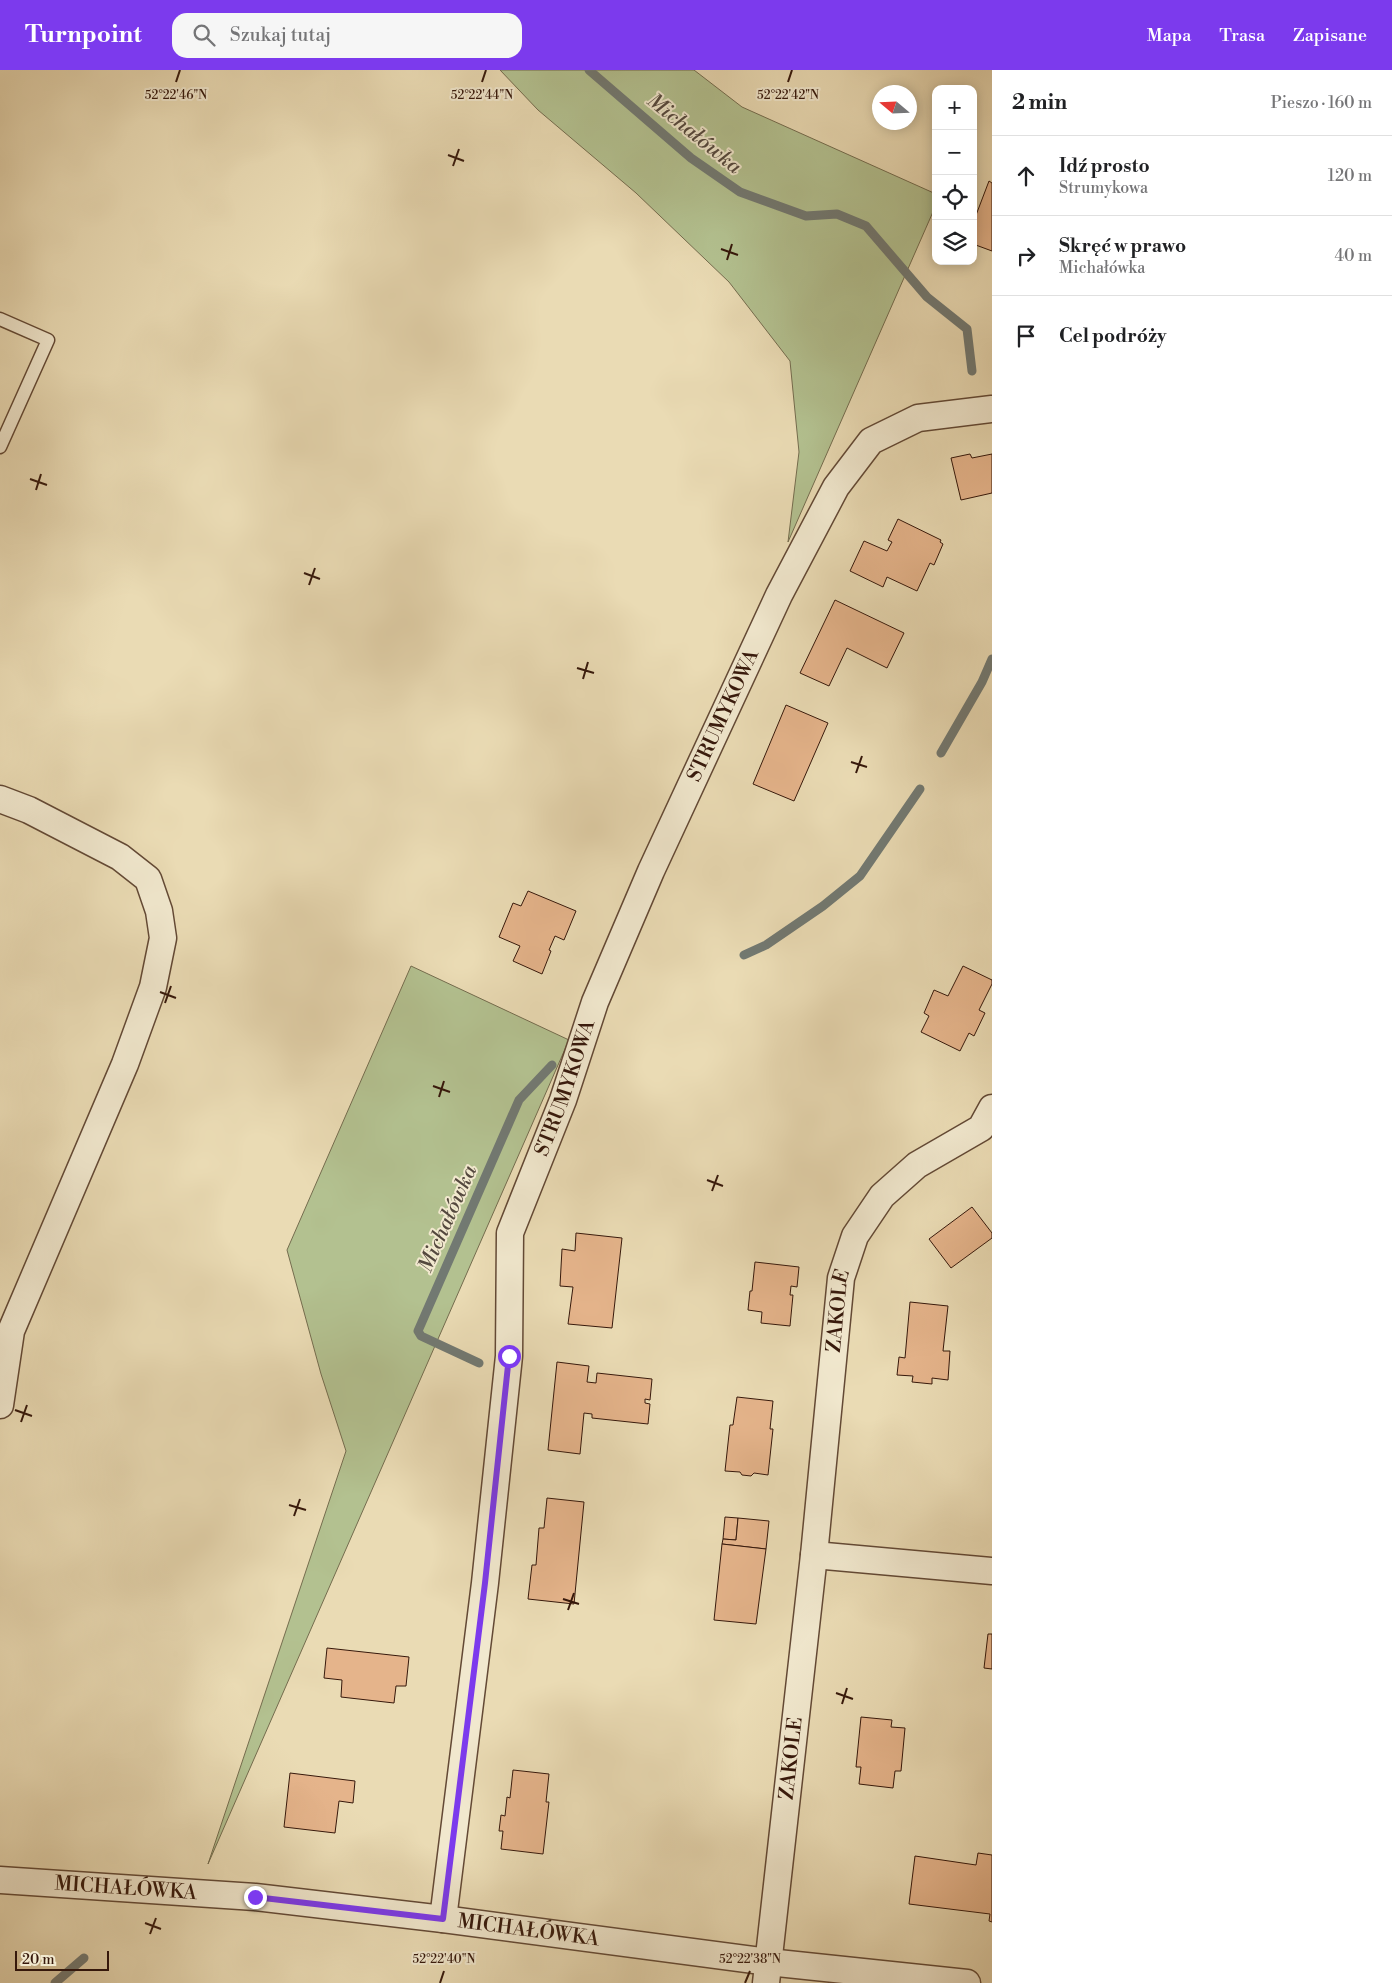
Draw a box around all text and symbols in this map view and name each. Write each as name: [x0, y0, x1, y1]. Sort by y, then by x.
search box: [172, 13, 522, 58]
text: Turnpoint: [25, 20, 142, 50]
icon: search: [190, 21, 218, 49]
text: Szukaj tutaj: [230, 23, 331, 47]
text: Mapa: [1147, 24, 1191, 47]
text: Trasa: [1219, 24, 1265, 47]
text: Zapisane: [1293, 24, 1367, 47]
north arrow: [872, 85, 917, 130]
map controls: [932, 85, 977, 265]
button: +: [932, 85, 977, 130]
text: 52°22'46"N: [145, 88, 207, 103]
text: 52°22'44"N: [451, 88, 513, 103]
water label: Michałówka: [641, 88, 747, 180]
text: 52°22'42"N: [757, 88, 819, 103]
text: 2 min: [1012, 90, 1067, 116]
text: Pieszo · 160 m: [1271, 93, 1372, 113]
button: −: [932, 130, 977, 175]
text: Idź prosto: [1059, 154, 1150, 178]
icon: ahead: [1012, 162, 1040, 190]
text: 120 m: [1328, 166, 1372, 186]
button: locate: [932, 175, 977, 220]
text: Strumykowa: [1059, 178, 1148, 198]
button: layers: [932, 220, 977, 265]
text: Skręć w prawo: [1059, 234, 1186, 258]
icon: right: [1012, 242, 1040, 270]
text: 40 m: [1335, 246, 1372, 266]
text: Michałówka: [1059, 258, 1145, 278]
icon: arrive: [1012, 322, 1040, 350]
text: Cel podróży: [1059, 324, 1166, 348]
street label: STRUMYKOWA: [682, 644, 765, 786]
street label: STRUMYKOWA: [529, 1016, 601, 1160]
water label: Michałówka: [413, 1161, 483, 1277]
street label: ZAKOLE: [821, 1266, 856, 1354]
route start: [498, 1345, 521, 1368]
street label: ZAKOLE: [774, 1716, 808, 1801]
street label: MICHAŁÓWKA: [54, 1871, 199, 1906]
route end: [244, 1886, 267, 1909]
street label: MICHAŁÓWKA: [456, 1909, 602, 1952]
scale bar: [15, 1948, 109, 1971]
text: 20 m: [22, 1951, 54, 1969]
text: 52°22'40"N: [413, 1952, 476, 1967]
text: 52°22'38"N: [719, 1952, 781, 1967]

